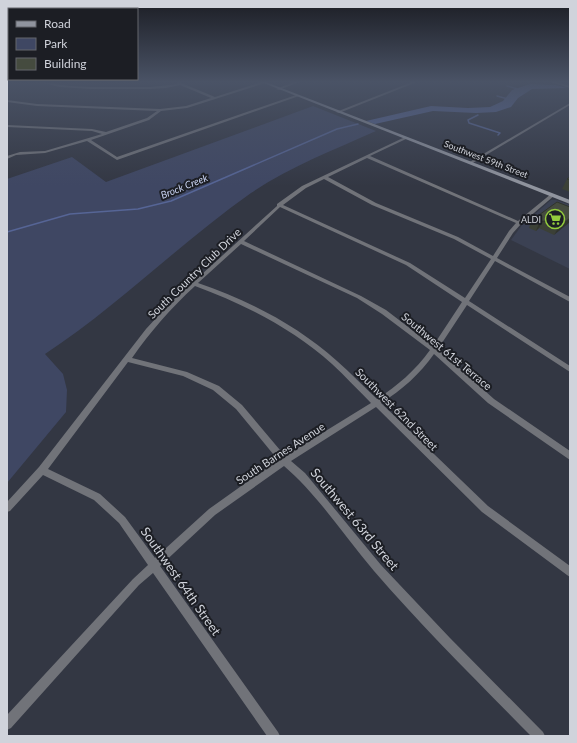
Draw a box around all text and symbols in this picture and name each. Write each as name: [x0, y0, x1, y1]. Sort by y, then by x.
legend: [8, 8, 138, 80]
text: Road: [44, 16, 71, 31]
text: Park: [44, 36, 68, 51]
text: Building: [44, 56, 87, 71]
street label: Southwest 59th Street: [442, 138, 530, 180]
water label: Brock Creek: [159, 171, 210, 201]
supermarket icon: ALDI: [544, 208, 566, 230]
place label: ALDI: [521, 214, 541, 225]
street label: South Country Club Drive: [145, 225, 243, 321]
street label: Southwest 61st Terrace: [399, 310, 495, 393]
street label: Southwest 62nd Street: [353, 365, 441, 453]
street label: South Barnes Avenue: [233, 419, 327, 487]
street label: Southwest 63rd Street: [308, 465, 403, 574]
street label: Southwest 64th Street: [138, 524, 225, 639]

